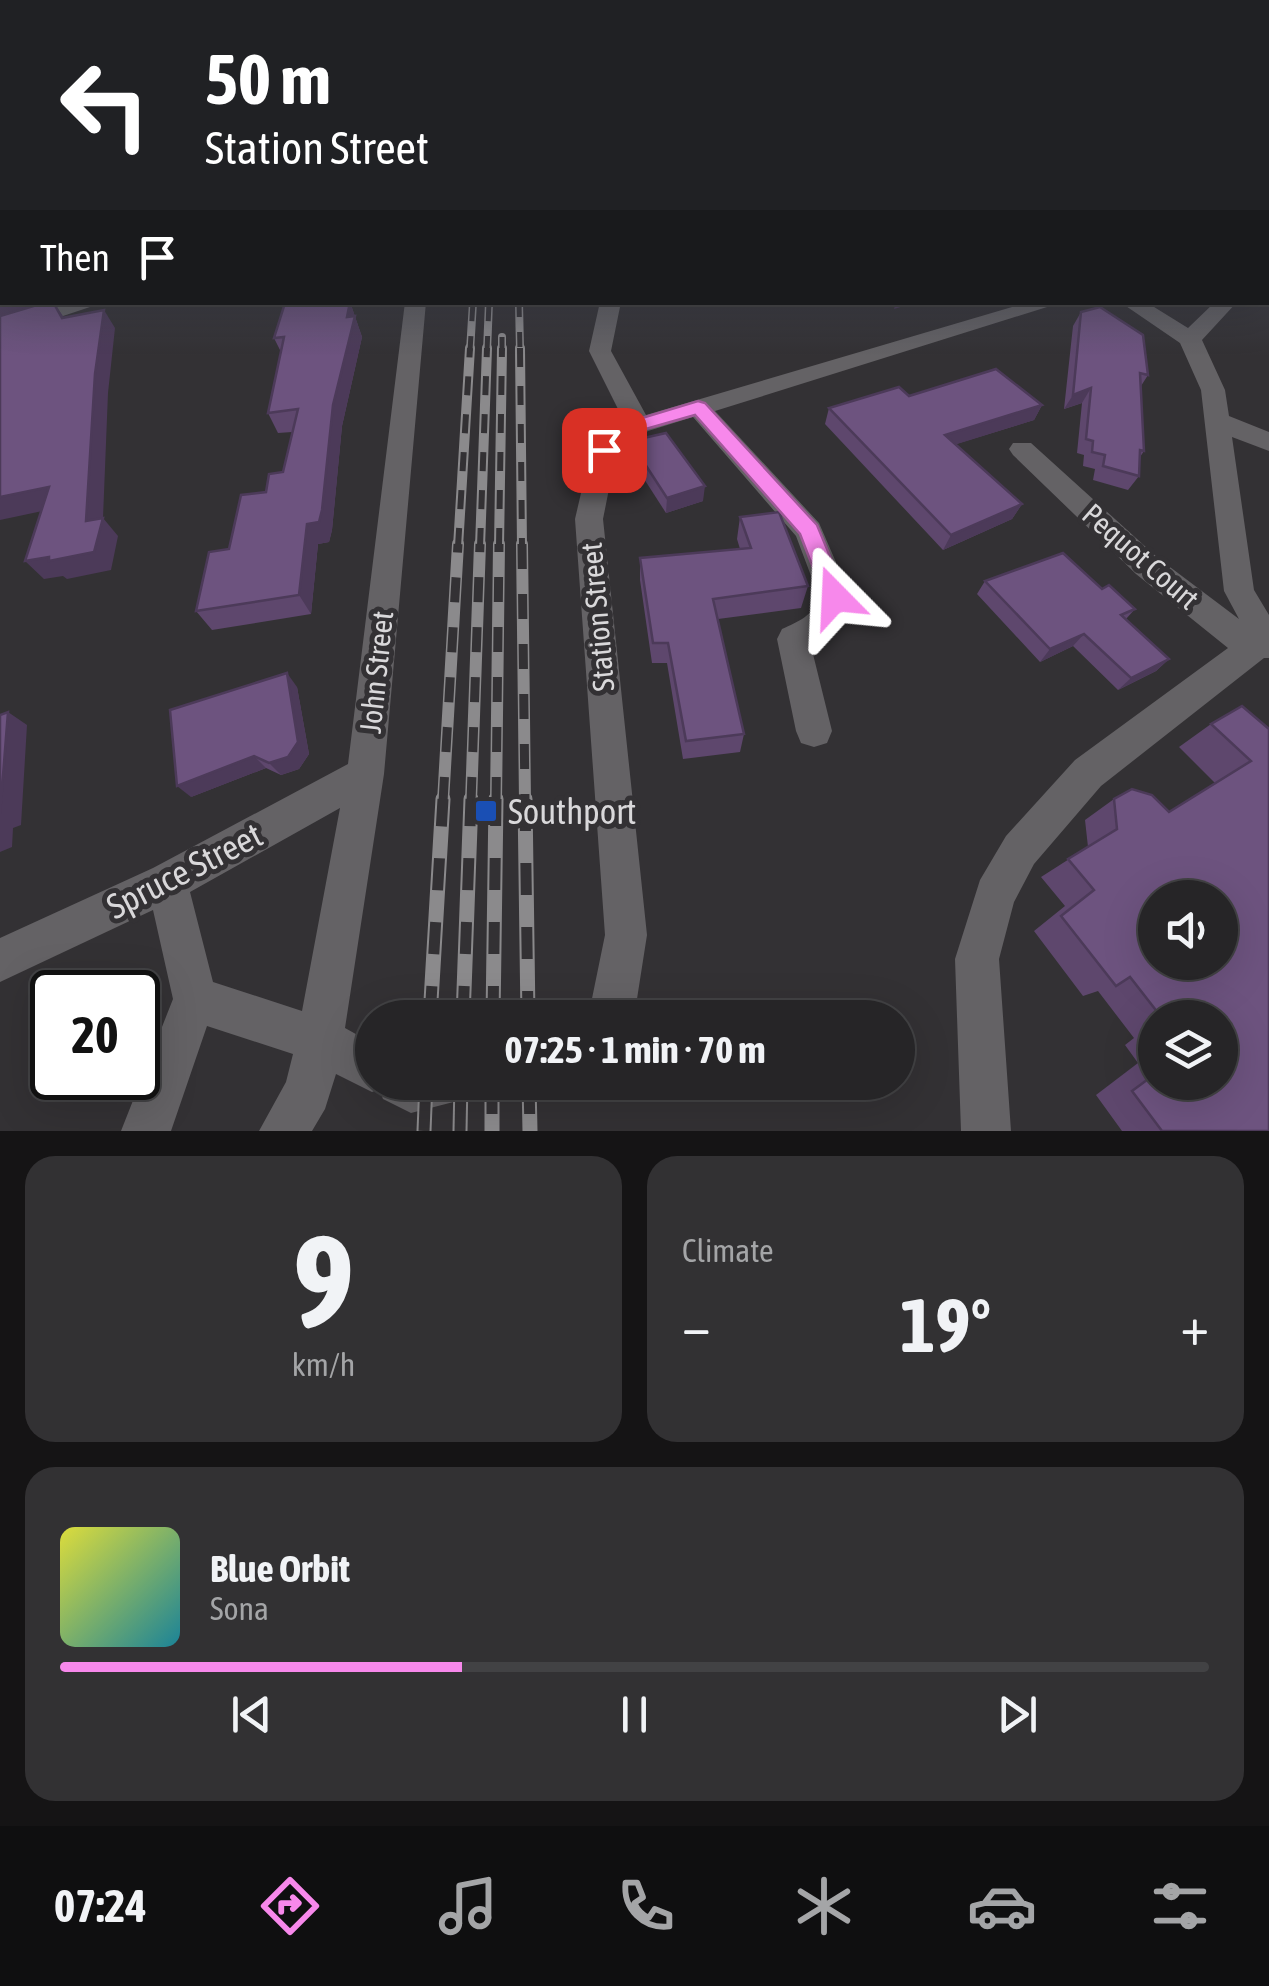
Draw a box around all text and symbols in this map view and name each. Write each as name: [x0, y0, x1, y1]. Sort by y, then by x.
text: 50 m: [205, 39, 331, 119]
icon: left: [40, 40, 170, 170]
text: Station Street: [205, 122, 429, 174]
icon: arrive: [130, 230, 185, 285]
text: Then: [40, 236, 110, 279]
pin: [562, 408, 647, 493]
icon: arrive: [577, 423, 632, 478]
street label: Pequot Court: [1076, 496, 1206, 616]
street label: Station Street: [574, 541, 620, 693]
position arrow: [783, 545, 887, 649]
street label: John Street: [353, 609, 399, 735]
place label: Southport: [508, 791, 636, 831]
marker: Southport: [473, 798, 499, 824]
street label: Spruce Street: [100, 814, 268, 926]
map controls: [1138, 880, 1238, 1100]
button: sound: [1138, 880, 1238, 980]
speed limit sign: 20: [30, 970, 160, 1100]
button: layers: [1138, 1000, 1238, 1100]
text: 07:25 · 1 min · 70 m: [504, 1028, 766, 1071]
text: 9: [293, 1206, 354, 1355]
text: Climate: [682, 1232, 774, 1269]
text: 19°: [900, 1282, 991, 1368]
text: −: [682, 1294, 711, 1357]
text: +: [1180, 1294, 1209, 1357]
text: km/h: [292, 1346, 355, 1383]
text: Blue Orbit: [210, 1547, 350, 1590]
text: Sona: [210, 1590, 269, 1627]
icon: previous: [224, 1687, 279, 1742]
icon: pause: [607, 1687, 662, 1742]
icon: next: [990, 1687, 1045, 1742]
icon: directions: [255, 1871, 325, 1941]
icon: music: [433, 1871, 503, 1941]
icon: phone: [611, 1871, 681, 1941]
icon: climate: [789, 1871, 859, 1941]
icon: car: [967, 1871, 1037, 1941]
icon: filters: [1145, 1871, 1215, 1941]
text: 07:24: [54, 1880, 147, 1932]

